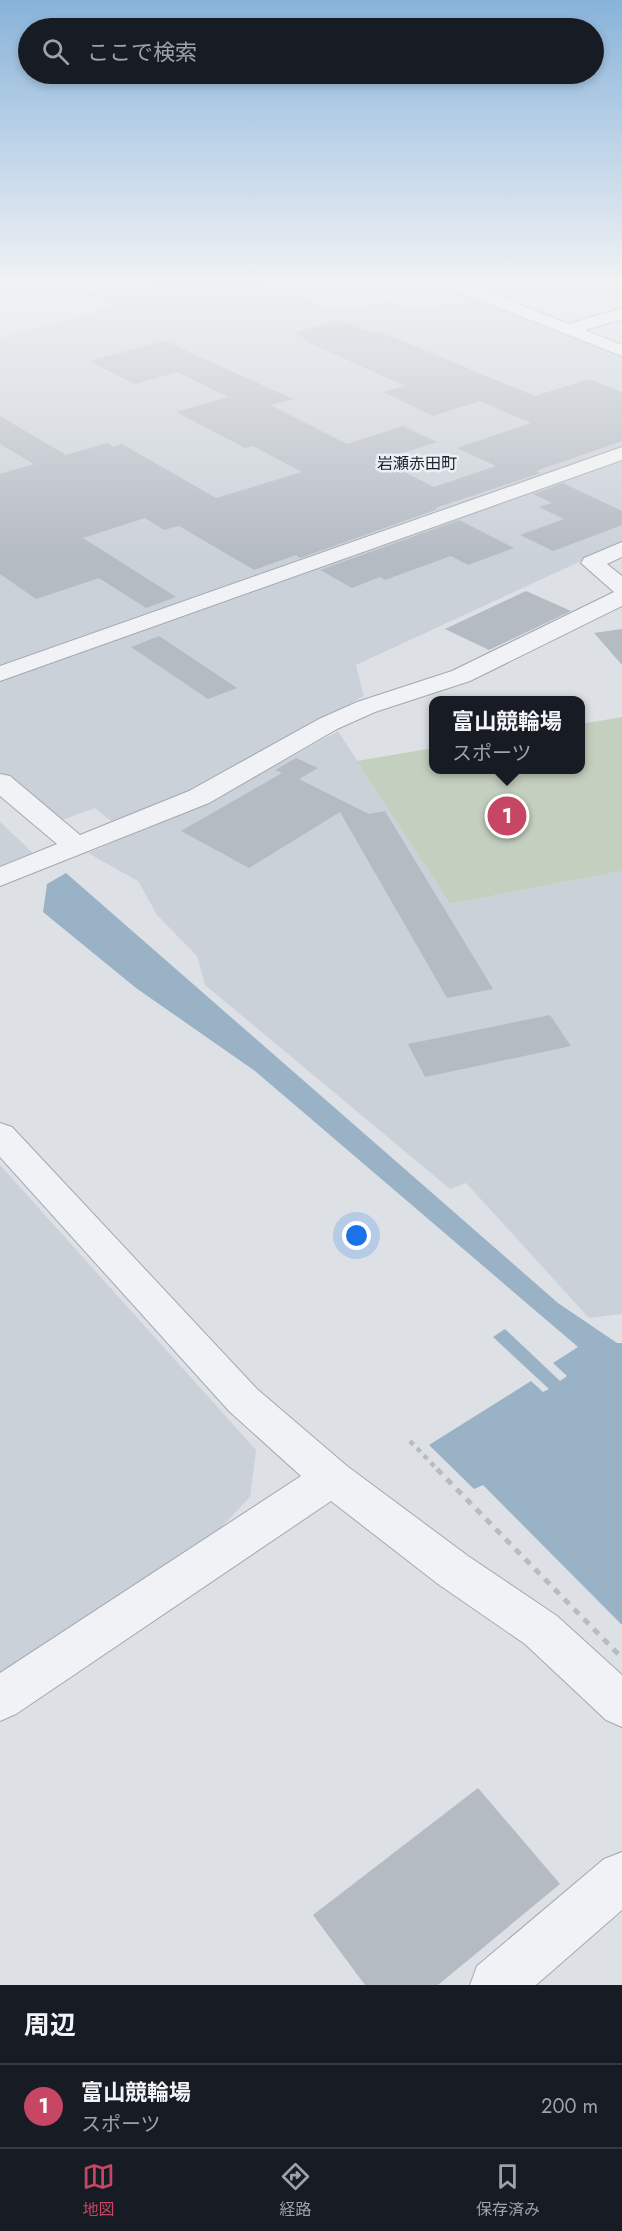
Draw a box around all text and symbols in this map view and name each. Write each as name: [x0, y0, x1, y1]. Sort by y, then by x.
search box: [18, 18, 604, 84]
icon: search: [39, 35, 72, 68]
text: ここで検索: [87, 36, 197, 68]
district label: 岩瀬赤田町: [377, 452, 457, 475]
popup: [429, 696, 585, 774]
text: 富山競輪場: [452, 705, 562, 737]
text: スポーツ: [452, 739, 532, 768]
pin: 1: [488, 794, 526, 838]
your location: [342, 1221, 371, 1250]
text: 周辺: [24, 2006, 76, 2044]
text: 富山競輪場: [81, 2076, 191, 2108]
text: 1: [38, 2092, 49, 2121]
text: 200 m: [541, 2092, 598, 2121]
text: スポーツ: [81, 2110, 161, 2139]
tab: 地図: [82, 2160, 115, 2221]
tab: 経路: [279, 2160, 312, 2221]
tab: 保存済み: [476, 2160, 540, 2221]

